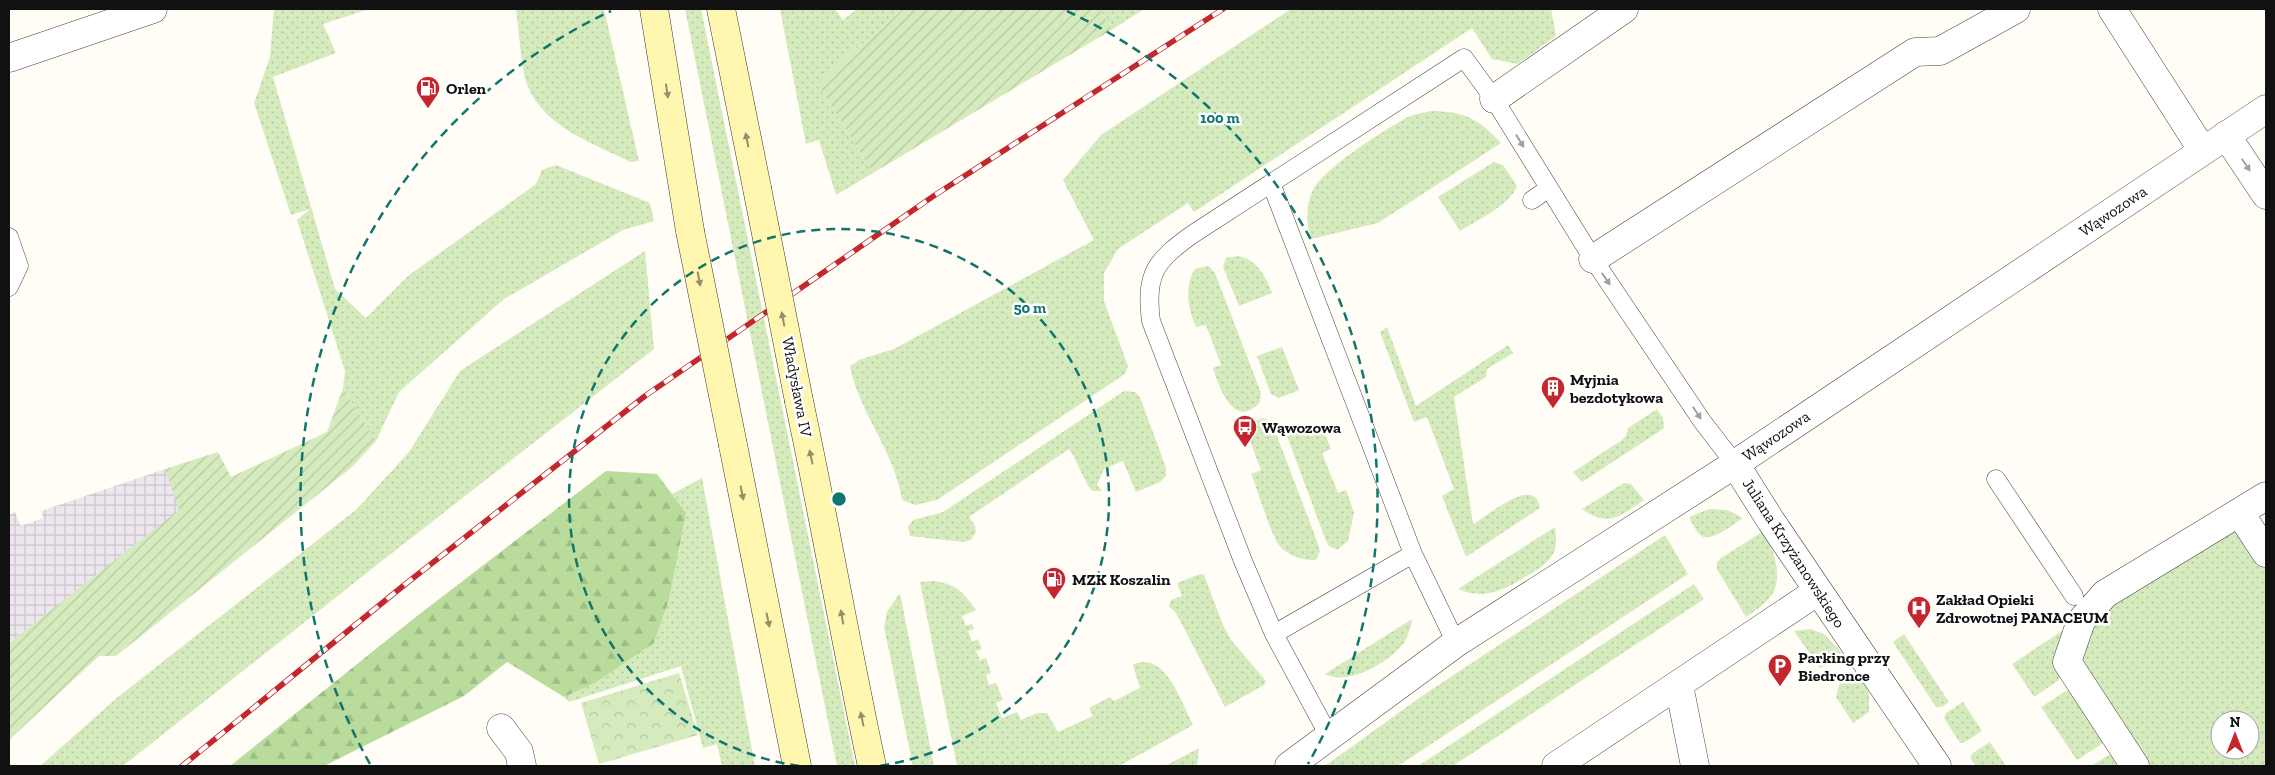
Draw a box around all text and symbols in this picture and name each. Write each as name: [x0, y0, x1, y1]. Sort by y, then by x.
fuel station icon: Orlen: [415, 75, 441, 109]
place label: Orlen: [446, 79, 487, 98]
one-way arrow: [664, 83, 672, 99]
text: 100 m: [1200, 109, 1240, 127]
one-way arrow: [743, 131, 751, 147]
one-way arrow: [1515, 134, 1525, 147]
one-way arrow: [2242, 158, 2251, 172]
street label: Wąwozowa: [2076, 181, 2151, 241]
one-way arrow: [695, 272, 703, 287]
one-way arrow: [1601, 272, 1611, 285]
text: 50 m: [1014, 299, 1046, 317]
one-way arrow: [779, 312, 787, 327]
street label: Władysława IV: [778, 335, 816, 439]
place label: Myjnia bezdotykowa: [1569, 370, 1663, 407]
building icon: Myjnia bezdotykowa: [1540, 375, 1566, 409]
street label: Wąwozowa: [1739, 406, 1814, 466]
one-way arrow: [1692, 407, 1702, 420]
bus stop icon: Wąwozowa: [1232, 414, 1258, 448]
place label: Wąwozowa: [1262, 418, 1341, 437]
one-way arrow: [807, 450, 815, 465]
street label: Juliana Krzyżanowskiego: [1739, 475, 1849, 631]
one-way arrow: [738, 485, 746, 501]
centre of rings: [830, 490, 848, 508]
fuel station icon: MZK Koszalin: [1041, 566, 1067, 600]
place label: MZK Koszalin: [1072, 570, 1171, 589]
place label: Zakład Opieki Zdrowotnej PANACEUM: [1936, 590, 2108, 627]
hospital icon: Zakład Opieki Zdrowotnej PANACEUM: [1906, 595, 1932, 629]
one-way arrow: [837, 608, 845, 624]
one-way arrow: [764, 613, 772, 629]
place label: Parking przy Biedronce: [1798, 648, 1890, 685]
parking icon: Parking przy Biedronce: [1767, 653, 1793, 687]
north arrow: [2210, 710, 2260, 760]
one-way arrow: [858, 711, 866, 726]
text: N: [2230, 714, 2241, 731]

